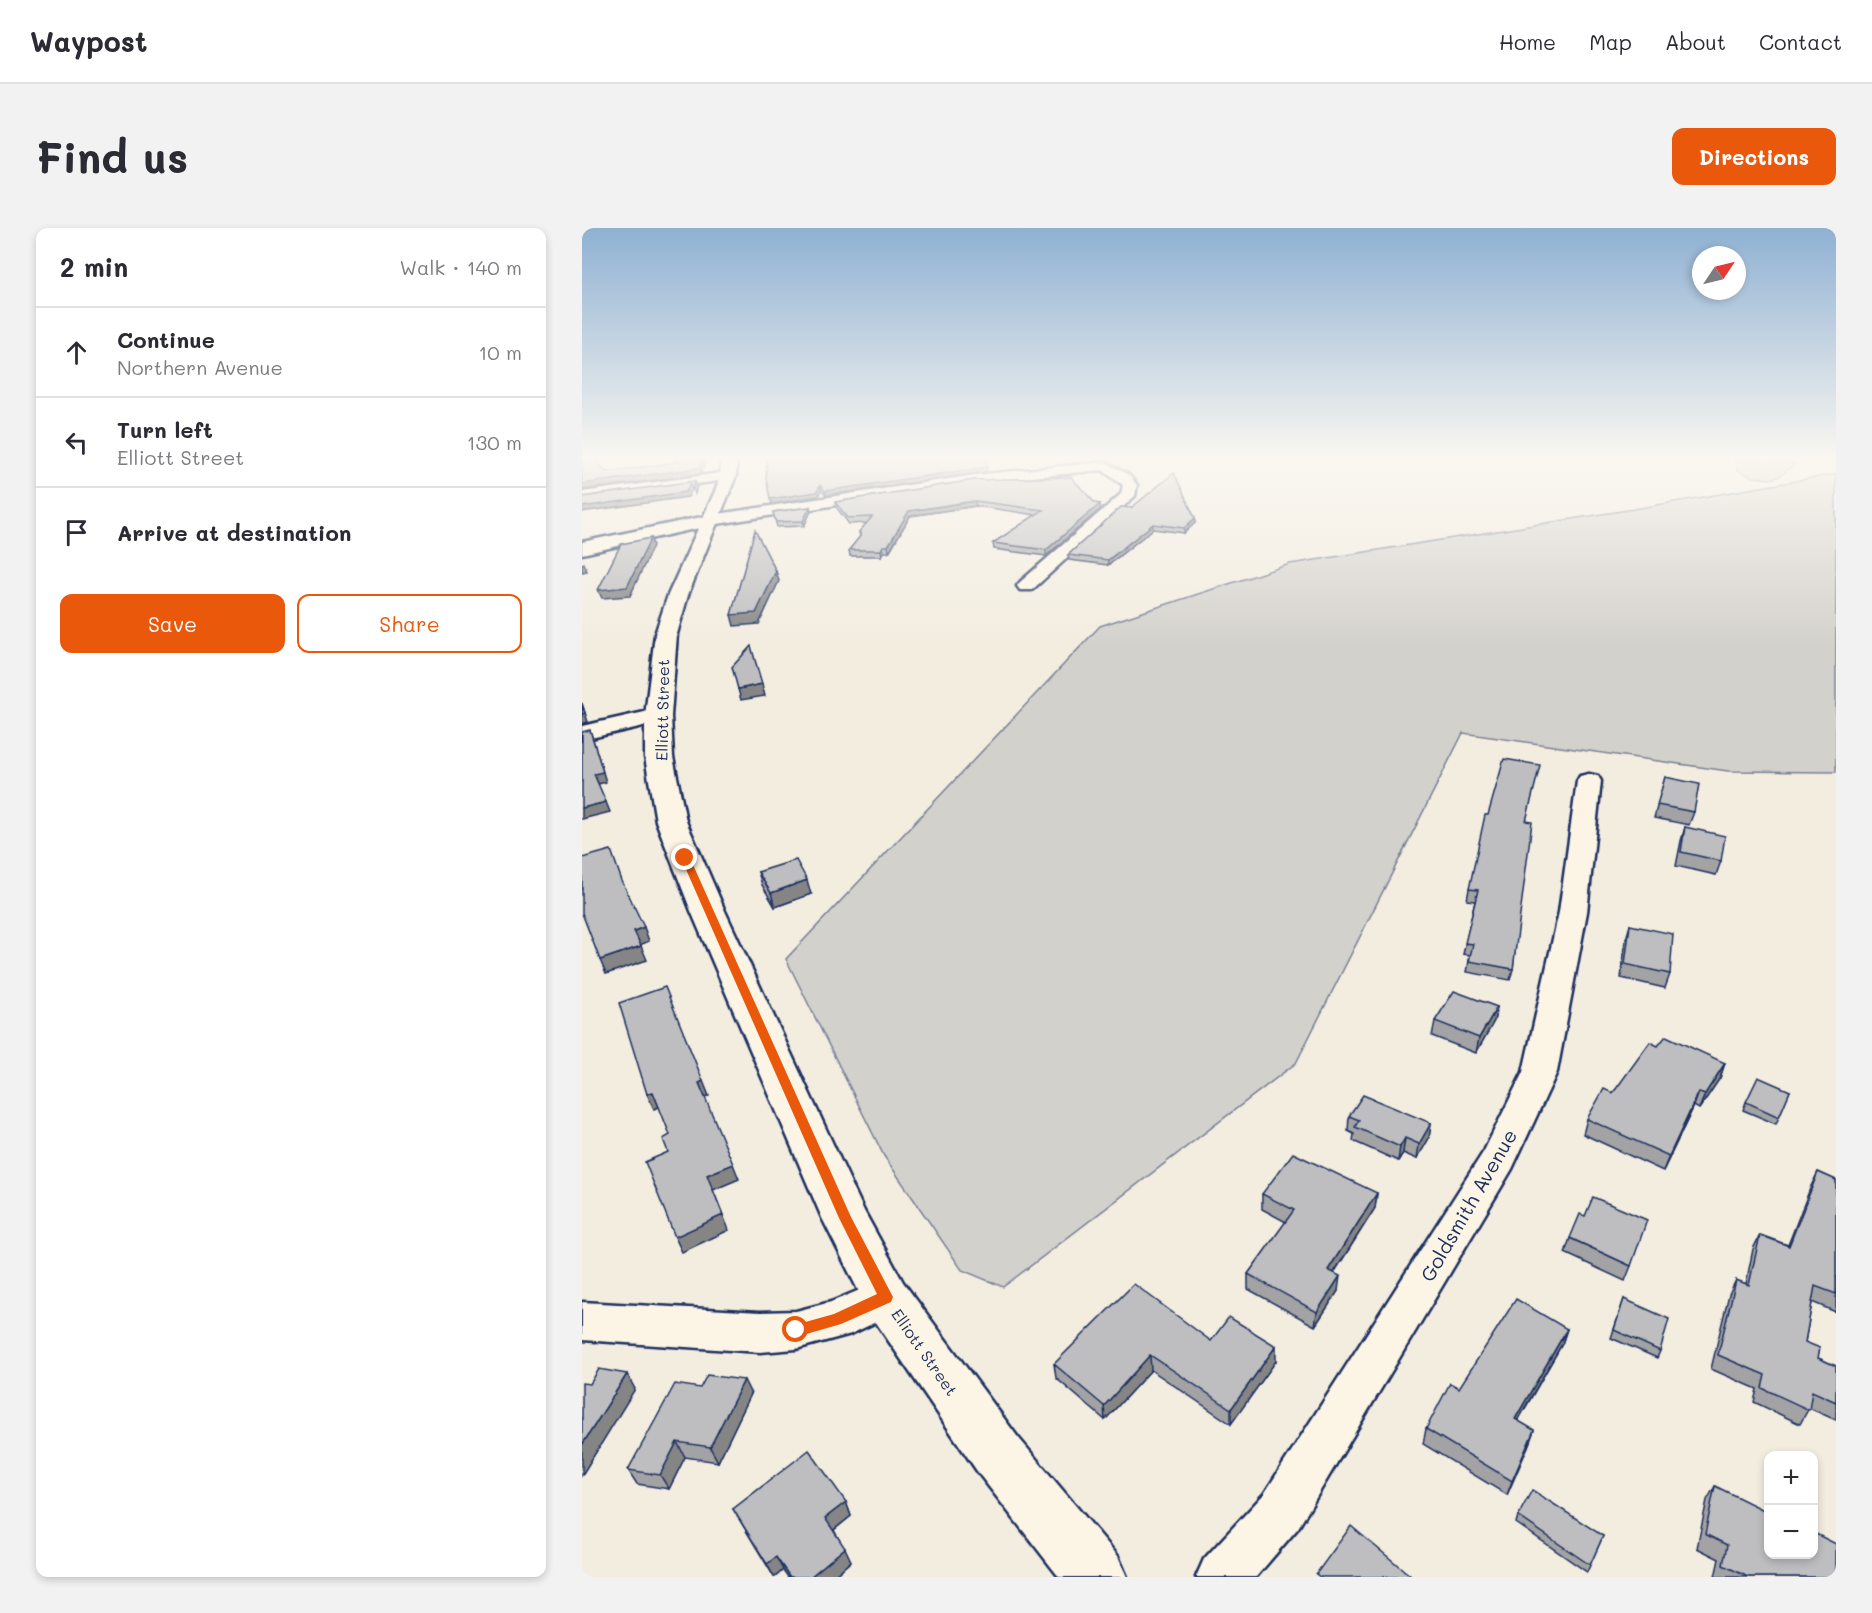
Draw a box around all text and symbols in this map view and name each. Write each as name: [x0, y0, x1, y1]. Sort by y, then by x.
text: Waypost: [30, 23, 147, 59]
text: Home: [1499, 28, 1556, 55]
text: Map: [1589, 28, 1632, 55]
text: About: [1665, 28, 1726, 55]
text: Contact: [1759, 28, 1842, 55]
button: Directions: [1672, 128, 1836, 185]
text: Find us: [36, 129, 188, 184]
north arrow: [1692, 246, 1746, 300]
text: 2 min: [60, 250, 128, 284]
text: Walk · 140 m: [399, 254, 522, 280]
text: Continue: [117, 325, 215, 354]
icon: ahead: [60, 336, 93, 369]
text: 10 m: [478, 339, 522, 365]
text: Northern Avenue: [117, 354, 283, 380]
text: Turn left: [117, 415, 213, 444]
icon: left: [60, 426, 93, 459]
text: 130 m: [467, 429, 522, 455]
text: Elliott Street: [117, 444, 244, 470]
icon: arrive: [60, 516, 93, 549]
text: Arrive at destination: [117, 518, 352, 547]
button: Save: [60, 594, 285, 653]
button: Share: [297, 594, 522, 653]
street label: Elliott Street: [651, 659, 673, 761]
route end: [671, 844, 697, 870]
street label: Goldsmith Avenue: [1414, 1124, 1522, 1286]
street label: Elliott Street: [887, 1304, 963, 1400]
route start: [782, 1316, 808, 1342]
map controls: [1764, 1451, 1818, 1559]
button: +: [1764, 1451, 1818, 1505]
button: −: [1764, 1505, 1818, 1559]

